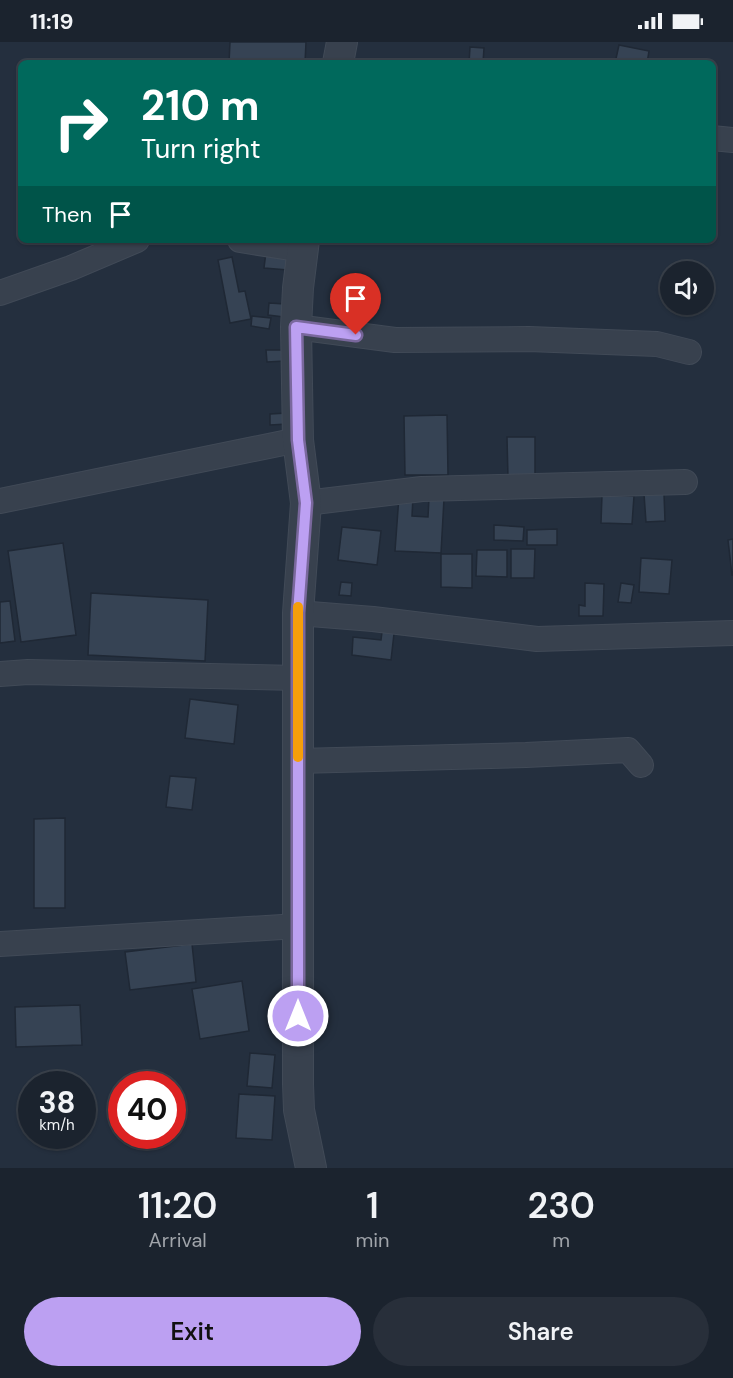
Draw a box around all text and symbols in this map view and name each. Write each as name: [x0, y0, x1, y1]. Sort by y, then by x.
text: 11:19: [30, 7, 74, 36]
text: 210 m: [141, 78, 259, 133]
icon: right: [42, 84, 120, 162]
text: Turn right: [141, 131, 261, 166]
icon: arrive: [104, 198, 137, 231]
text: Then: [42, 200, 92, 229]
map controls: [660, 261, 714, 315]
button: sound: [660, 261, 714, 315]
pin: [330, 273, 381, 335]
icon: arrive: [339, 282, 372, 315]
position arrow: [266, 984, 330, 1048]
speed limit sign: 40: [108, 1071, 186, 1149]
text: 38: [38, 1083, 76, 1122]
text: km/h: [39, 1115, 75, 1135]
text: 11:20: [138, 1182, 217, 1229]
text: 1: [366, 1182, 379, 1229]
text: 230: [528, 1182, 595, 1229]
text: Arrival: [149, 1227, 207, 1253]
text: min: [355, 1227, 390, 1253]
text: m: [552, 1227, 570, 1253]
button: Exit: [24, 1297, 361, 1366]
button: Share: [373, 1297, 709, 1366]

